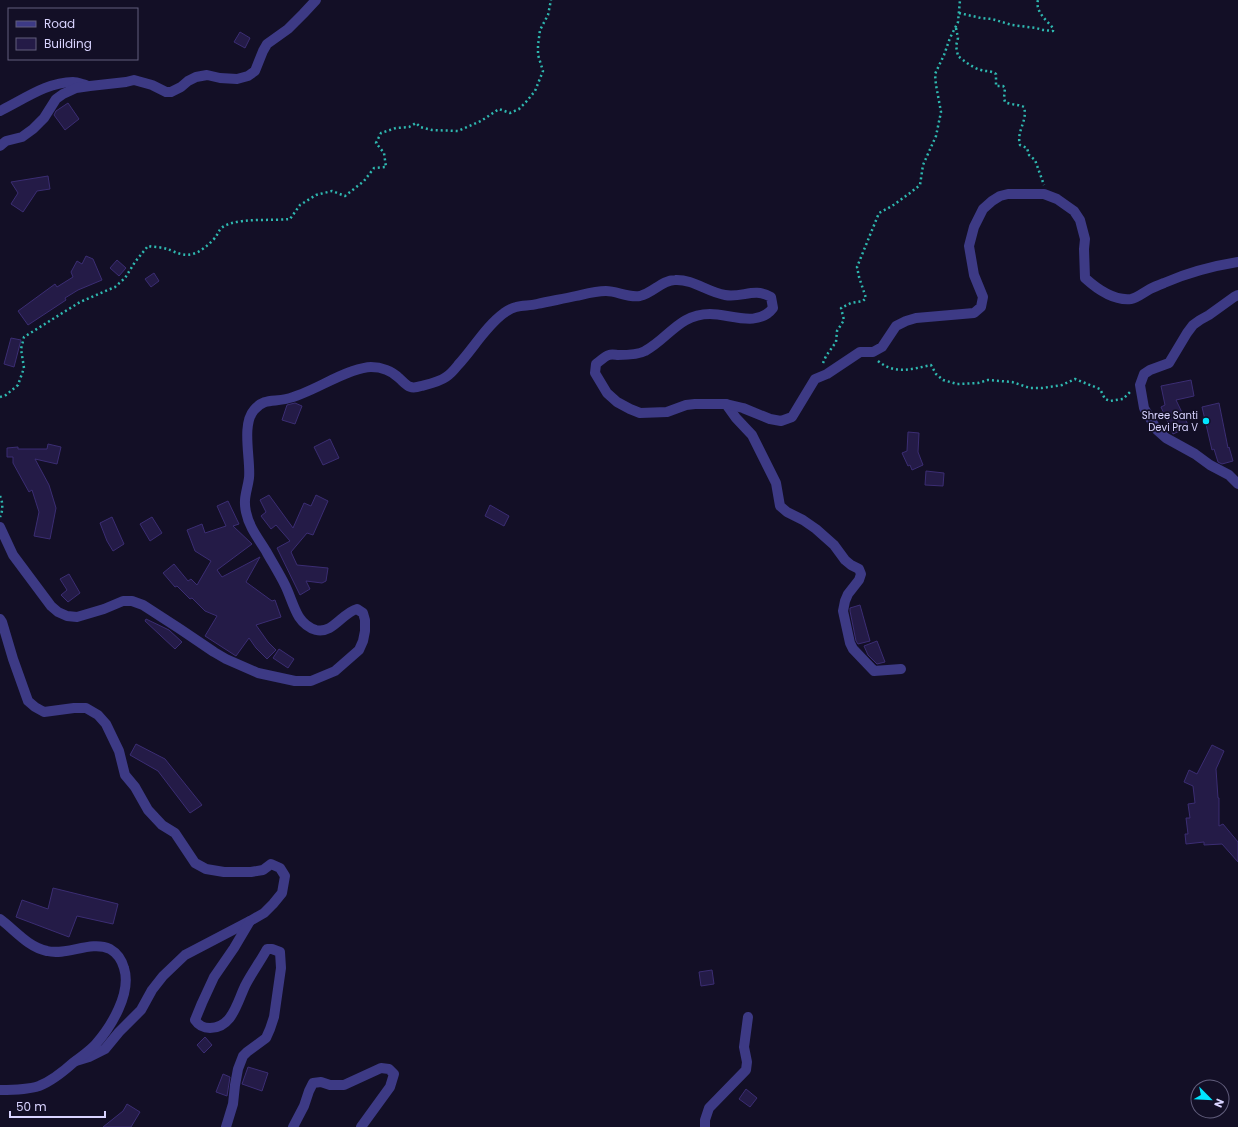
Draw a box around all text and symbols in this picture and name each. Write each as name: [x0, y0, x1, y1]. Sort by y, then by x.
legend: [8, 8, 138, 60]
text: Road: [44, 15, 75, 32]
text: Building: [44, 35, 92, 52]
place label: Shree Santi Devi Pra V: [1142, 408, 1198, 435]
marker: Shree Santi Devi Pra V: [1201, 416, 1211, 426]
north arrow: [1190, 1079, 1230, 1119]
scale bar: [10, 1093, 105, 1119]
text: N: [1210, 1096, 1228, 1110]
text: 50 m: [16, 1098, 47, 1115]

